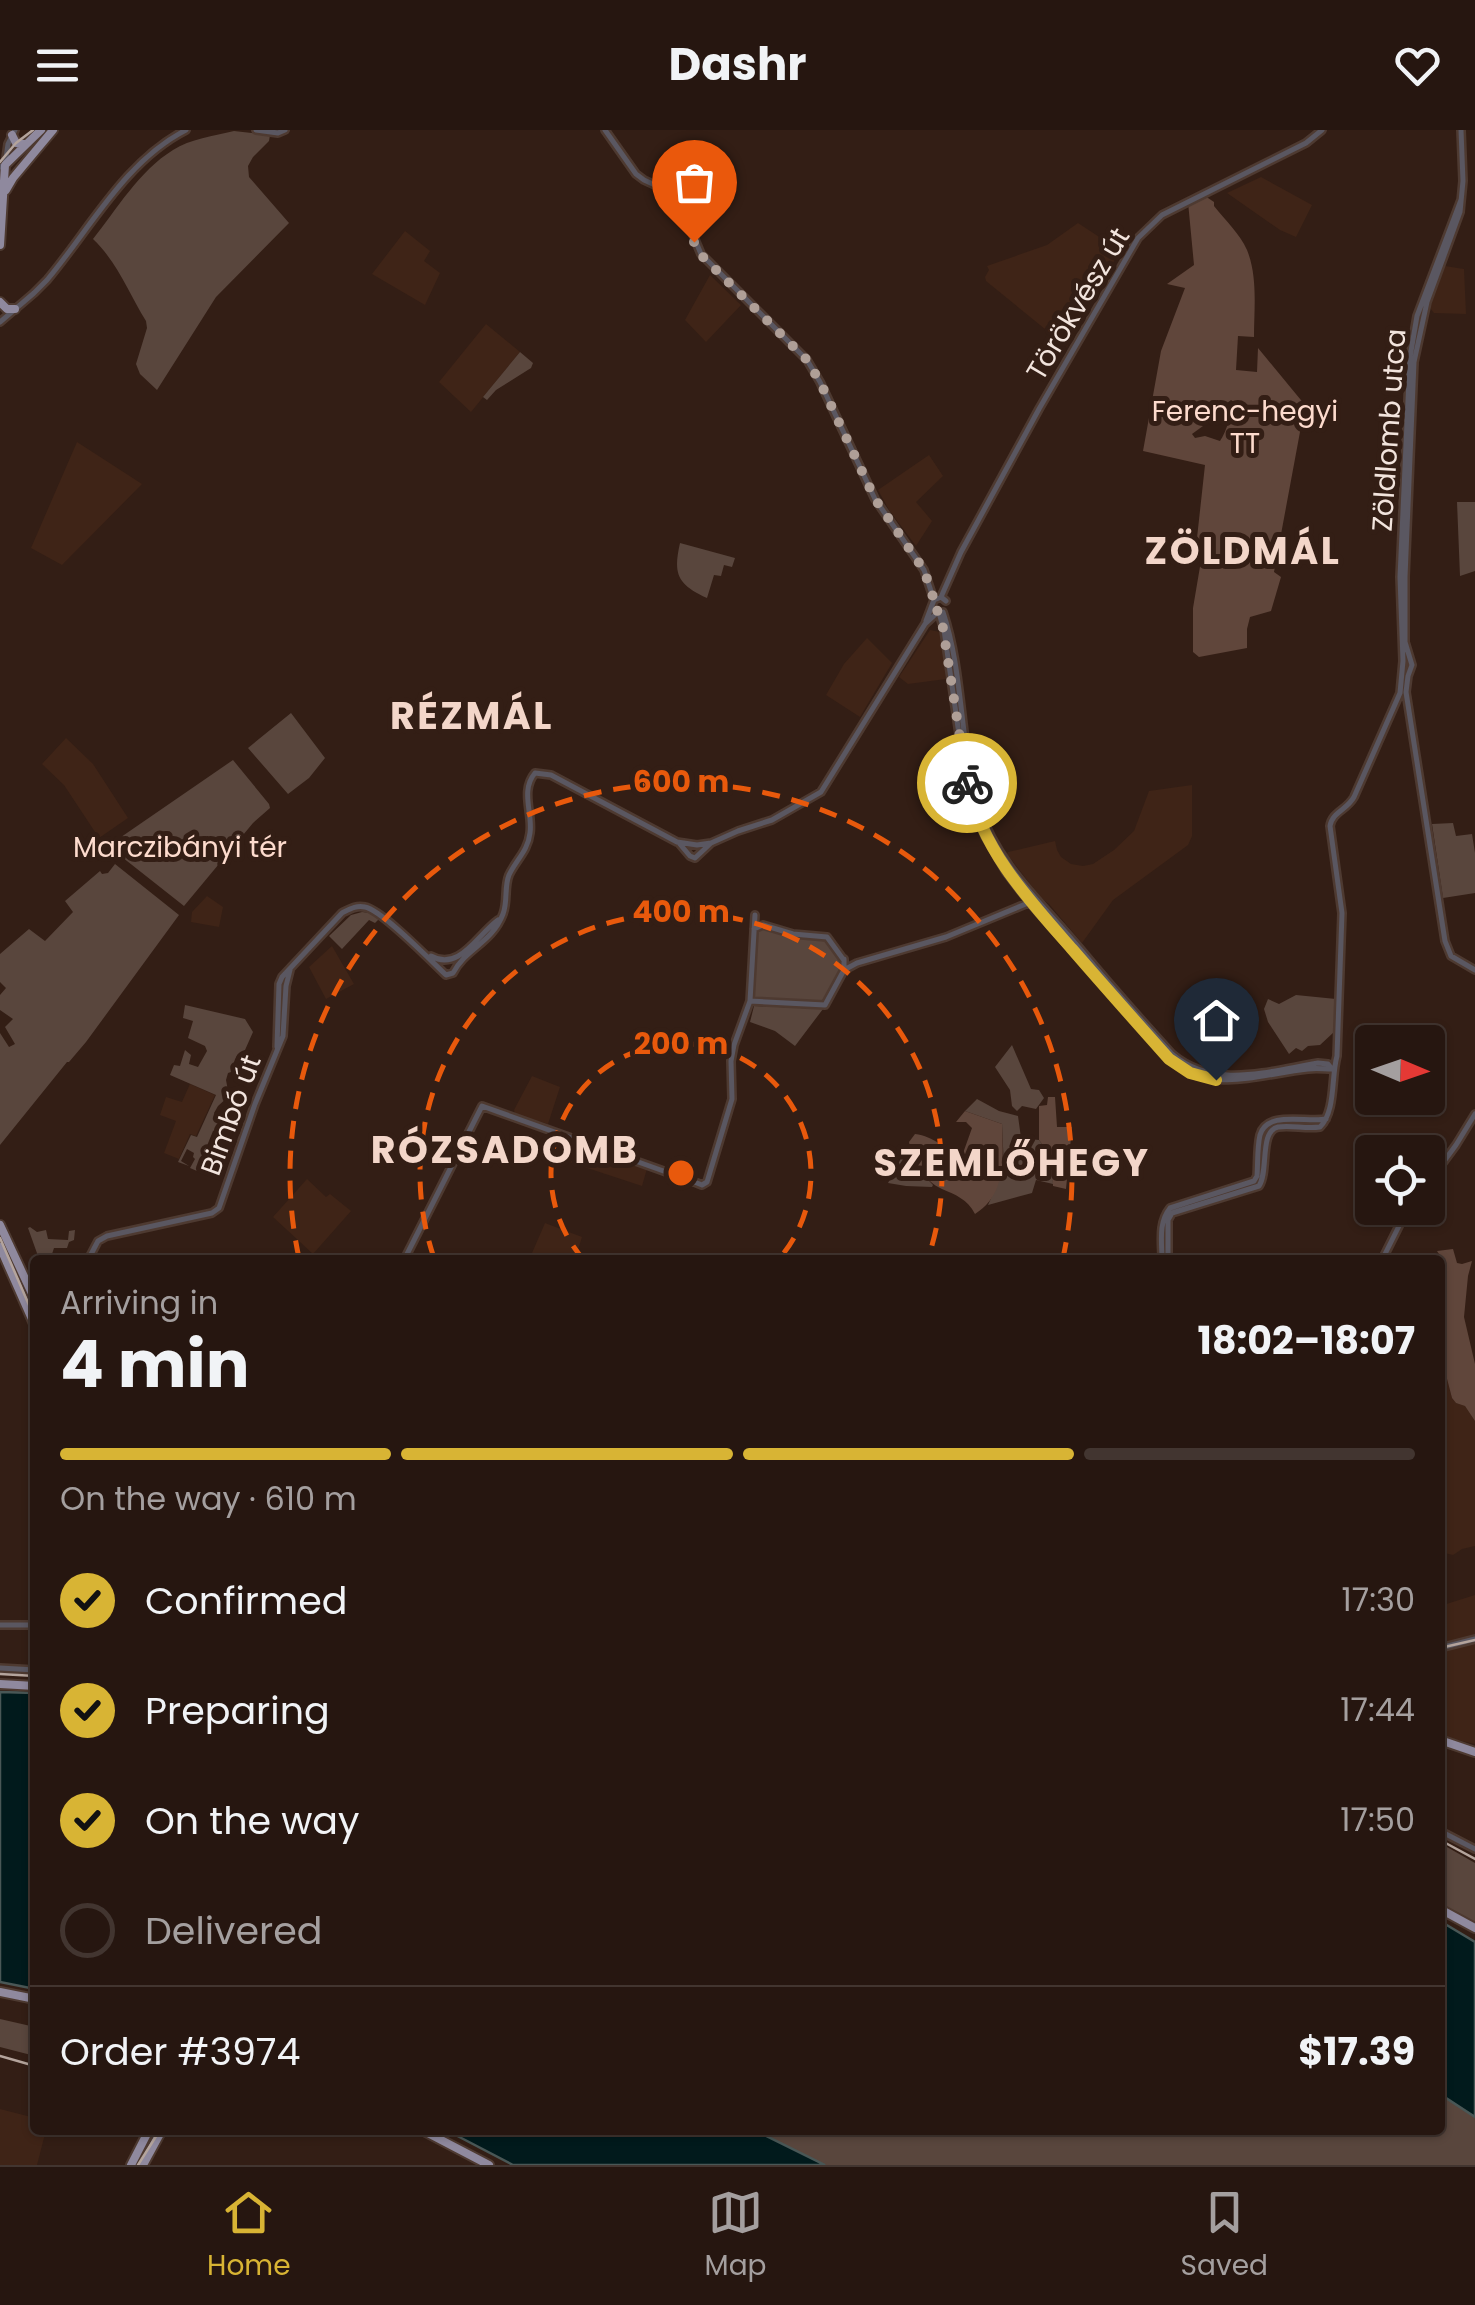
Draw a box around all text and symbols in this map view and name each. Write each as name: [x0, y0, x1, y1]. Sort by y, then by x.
text: Dashr: [669, 33, 806, 96]
icon: menu: [30, 38, 85, 93]
icon: heart: [1390, 38, 1445, 93]
pin: [652, 140, 737, 243]
icon: bag: [667, 155, 722, 210]
street label: Törökvész út: [1017, 220, 1139, 388]
street label: Zöldlomb utca: [1362, 327, 1416, 533]
park label: Ferenc-hegyi TT: [1152, 392, 1338, 463]
district label: ZÖLDMÁL: [1145, 524, 1341, 577]
district label: RÉZMÁL: [390, 689, 554, 742]
courier: [917, 733, 1017, 833]
icon: bike: [940, 756, 995, 811]
text: 600 m: [633, 760, 729, 803]
park label: Marczibányi tér: [73, 828, 287, 867]
text: 400 m: [632, 890, 730, 933]
pin: [1174, 978, 1259, 1081]
icon: home: [1189, 993, 1244, 1048]
text: 200 m: [634, 1022, 728, 1065]
north arrow: [1355, 1025, 1445, 1115]
map controls: [1355, 1025, 1445, 1225]
street label: Bimbó út: [191, 1049, 271, 1181]
district label: RÓZSADOMB: [371, 1123, 639, 1176]
button: locate: [1355, 1135, 1445, 1225]
district label: SZEMLŐHEGY: [873, 1136, 1151, 1189]
centre of rings: [663, 1155, 699, 1191]
text: Arriving in: [60, 1280, 218, 1325]
text: 18:02–18:07: [1198, 1314, 1415, 1367]
text: 4 min: [60, 1319, 250, 1410]
text: On the way · 610 m: [60, 1476, 357, 1521]
icon: check: [60, 1573, 115, 1628]
text: Confirmed: [145, 1574, 347, 1627]
text: 17:30: [1342, 1577, 1415, 1622]
icon: check: [60, 1683, 115, 1738]
text: Preparing: [145, 1684, 330, 1737]
text: 17:44: [1340, 1687, 1415, 1732]
icon: check: [60, 1793, 115, 1848]
text: On the way: [145, 1794, 359, 1847]
text: 17:50: [1340, 1797, 1415, 1842]
text: Delivered: [145, 1904, 322, 1957]
text: Order #3974: [60, 2025, 301, 2078]
text: $17.39: [1298, 2025, 1415, 2078]
tab: Home: [207, 2185, 291, 2287]
tab: Map: [705, 2185, 767, 2287]
tab: Saved: [1181, 2185, 1268, 2287]

